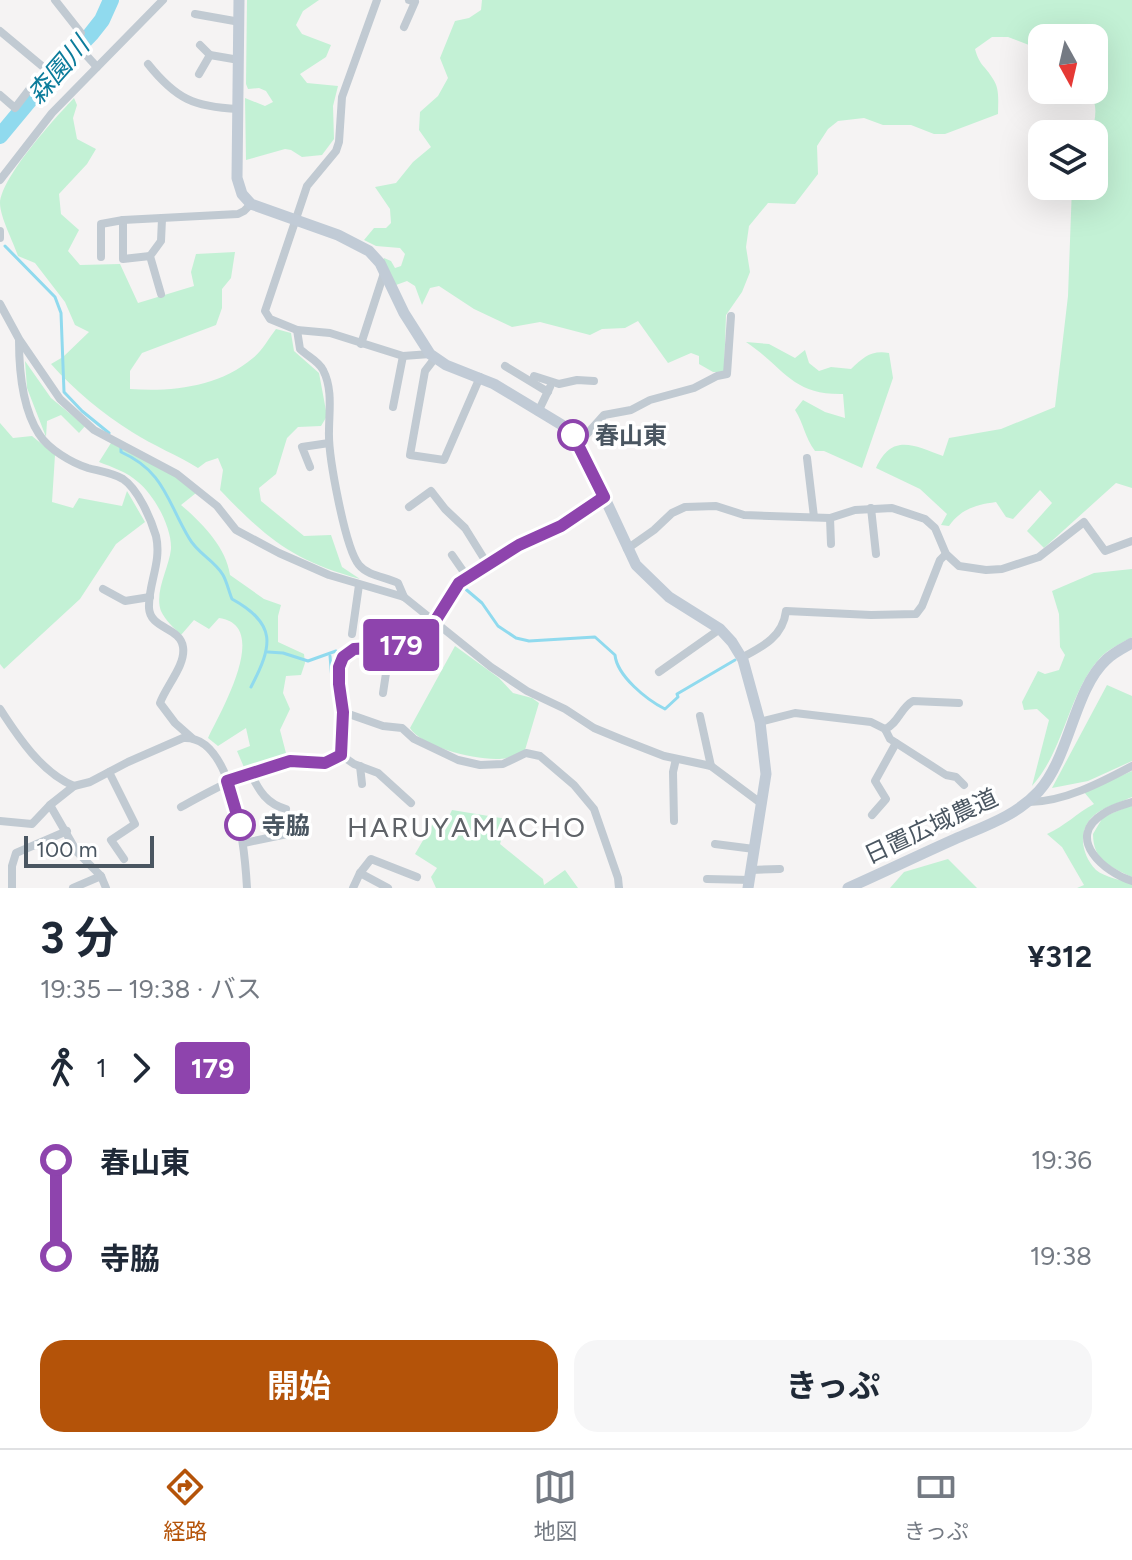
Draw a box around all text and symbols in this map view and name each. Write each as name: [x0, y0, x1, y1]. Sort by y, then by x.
north arrow: [1028, 24, 1108, 104]
map controls: [1028, 24, 1108, 200]
water label: 森園川: [20, 28, 98, 110]
button: layers: [1028, 120, 1108, 200]
marker: 春山東: [558, 420, 588, 450]
place label: 春山東: [595, 421, 667, 450]
line badge: 179: [355, 619, 447, 671]
text: 179: [379, 628, 423, 662]
street label: 日置広域農道: [860, 782, 1002, 870]
marker: 寺脇: [225, 810, 255, 840]
district label: HARUYAMACHO: [347, 810, 587, 844]
place label: 寺脇: [262, 811, 310, 840]
scale bar: [24, 832, 154, 868]
text: 100 m: [36, 836, 97, 863]
text: 3 分: [40, 911, 119, 964]
text: ¥312: [1027, 938, 1092, 975]
text: 19:35 – 19:38 · バス: [40, 973, 262, 1005]
icon: walk: [40, 1046, 84, 1090]
icon: forward: [119, 1046, 163, 1090]
text: 179: [191, 1051, 234, 1085]
text: 1: [96, 1052, 107, 1084]
text: 春山東: [100, 1144, 190, 1181]
text: 19:36: [1031, 1144, 1092, 1176]
text: 寺脇: [100, 1240, 160, 1277]
text: 19:38: [1030, 1240, 1092, 1272]
button: 開始: [40, 1340, 558, 1432]
button: きっぷ: [574, 1340, 1092, 1432]
tab: 経路: [163, 1465, 207, 1545]
tab: 地図: [533, 1465, 577, 1545]
tab: きっぷ: [904, 1465, 969, 1545]

